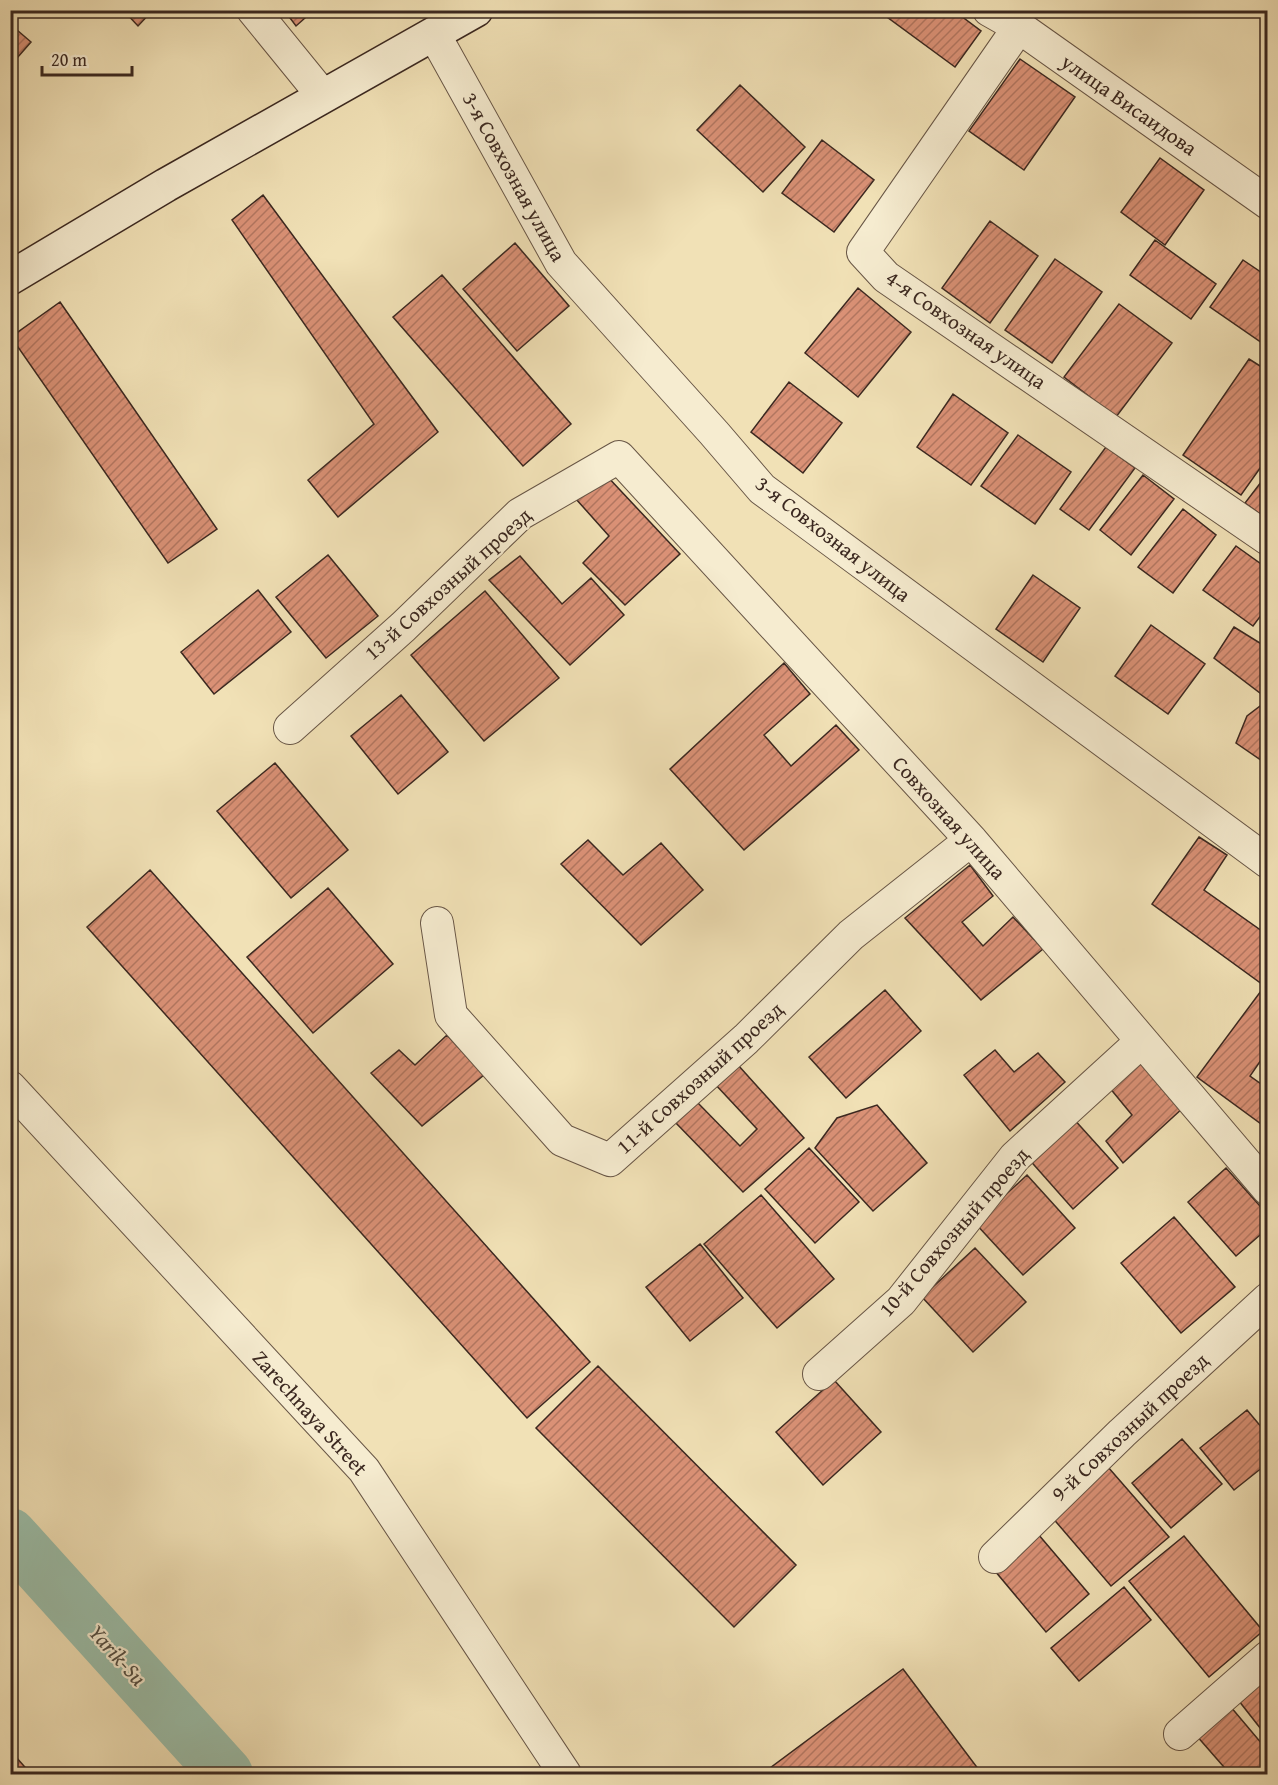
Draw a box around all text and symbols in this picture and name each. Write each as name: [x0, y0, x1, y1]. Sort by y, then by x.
scale bar: [42, 39, 132, 77]
street label: улица Висаидова: [1054, 45, 1204, 163]
text: 20 m: [51, 46, 87, 73]
street label: 3-я Совхозная улица: [455, 86, 574, 267]
street label: 4-я Совхозная улица: [880, 263, 1053, 397]
street label: 3-я Совхозная улица: [749, 468, 918, 609]
street label: 13-й Совхозный проезд: [357, 500, 539, 667]
street label: Совхозная улица: [885, 749, 1013, 886]
street label: 11-й Совхозный проезд: [609, 994, 791, 1161]
street label: 10-й Совхозный проезд: [871, 1140, 1036, 1323]
street label: Zarechnaya Street: [245, 1343, 376, 1483]
street label: 9-й Совхозный проезд: [1044, 1345, 1216, 1508]
water label: Yarik-Su: [82, 1617, 154, 1693]

